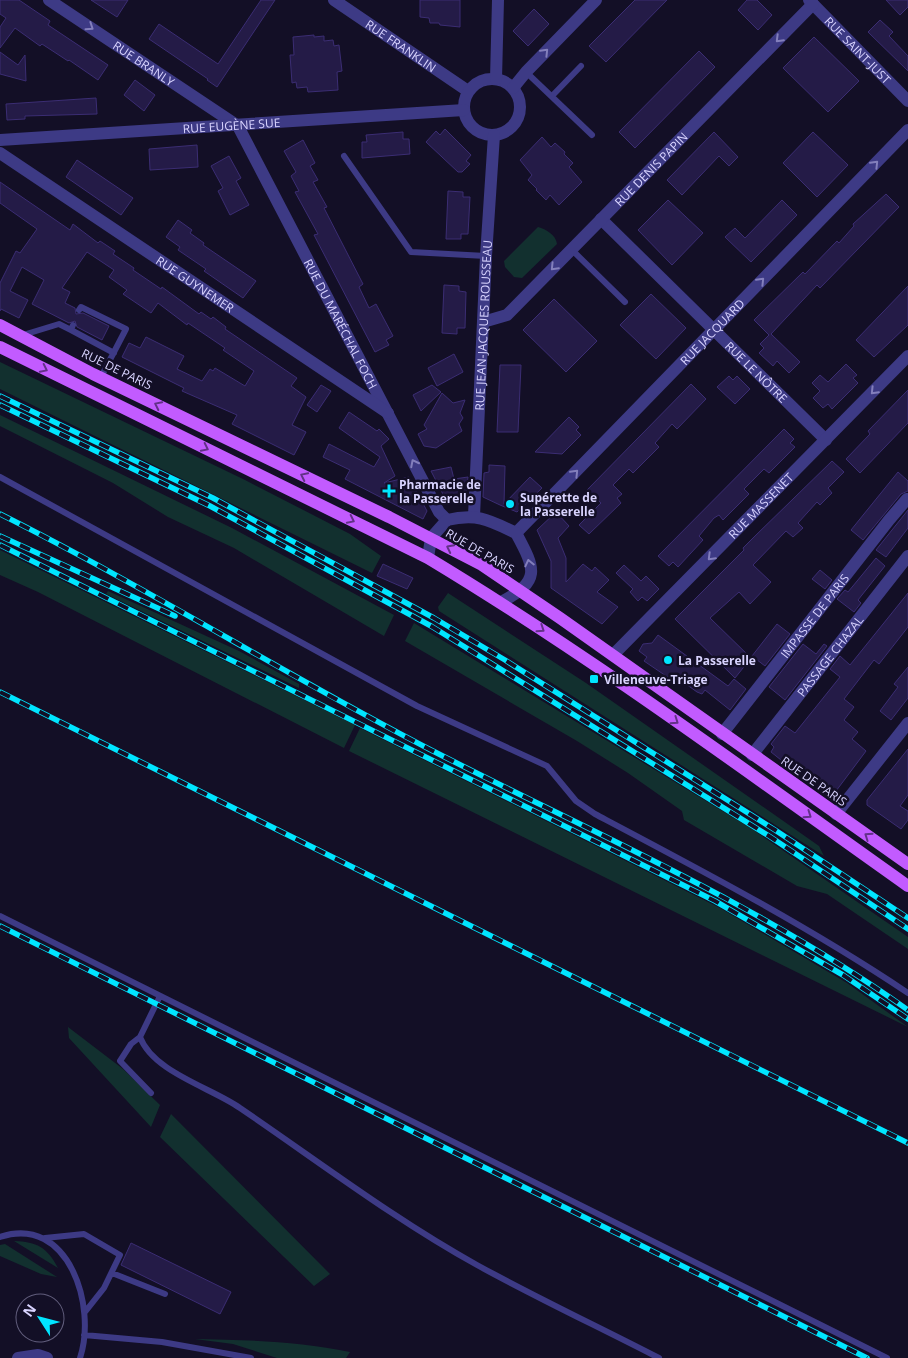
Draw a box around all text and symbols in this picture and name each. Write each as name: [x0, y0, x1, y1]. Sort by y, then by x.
street label: RUE SAINT-JUST: [821, 13, 895, 88]
street label: RUE FRANKLIN: [362, 15, 440, 76]
one-way arrow: [84, 21, 93, 30]
one-way arrow: [776, 33, 785, 42]
street label: RUE BRANLY: [110, 37, 178, 90]
one-way arrow: [540, 48, 549, 57]
street label: RUE EUGÈNE SUE: [182, 113, 281, 137]
street label: RUE DENIS PAPIN: [610, 128, 691, 210]
one-way arrow: [869, 161, 878, 170]
street label: RUE JEAN-JACQUES ROUSSEAU: [470, 239, 496, 411]
street label: RUE GUYNEMER: [153, 251, 238, 316]
street label: RUE DU MARÉCHAL FOCH: [300, 256, 382, 392]
one-way arrow: [551, 261, 560, 270]
one-way arrow: [755, 278, 764, 287]
street label: RUE JACQUARD: [676, 295, 748, 368]
street label: RUE LE NÔTRE: [722, 337, 791, 406]
street label: RUE DE PARIS: [79, 345, 155, 393]
one-way arrow: [39, 363, 48, 373]
one-way arrow: [871, 385, 880, 394]
one-way arrow: [154, 401, 163, 411]
one-way arrow: [200, 442, 209, 453]
one-way arrow: [410, 459, 420, 468]
street label: RUE MASSENET: [724, 468, 797, 542]
one-way arrow: [569, 470, 578, 479]
one-way arrow: [300, 472, 309, 482]
place label: Pharmacie de la Passerelle: [399, 476, 481, 507]
marker: Pharmacie de la Passerelle: [383, 485, 395, 497]
place label: Supérette de la Passerelle: [520, 489, 597, 520]
marker: Supérette de la Passerelle: [504, 498, 516, 510]
one-way arrow: [346, 514, 355, 524]
street label: RUE DE PARIS: [443, 524, 517, 578]
one-way arrow: [446, 544, 455, 554]
one-way arrow: [708, 551, 717, 560]
one-way arrow: [524, 558, 535, 567]
street label: IMPASSE DE PARIS: [776, 570, 853, 661]
street label: PASSAGE CHAZAL: [793, 612, 867, 700]
one-way arrow: [536, 623, 545, 632]
place label: La Passerelle: [678, 652, 756, 669]
marker: La Passerelle: [662, 654, 674, 666]
place label: Villeneuve-Triage: [604, 671, 708, 688]
marker: Villeneuve-Triage: [588, 673, 600, 685]
one-way arrow: [669, 715, 679, 724]
street label: RUE DE PARIS: [778, 752, 850, 810]
one-way arrow: [802, 809, 812, 818]
one-way arrow: [864, 833, 874, 842]
north arrow: [15, 1293, 65, 1343]
text: N: [18, 1300, 40, 1320]

